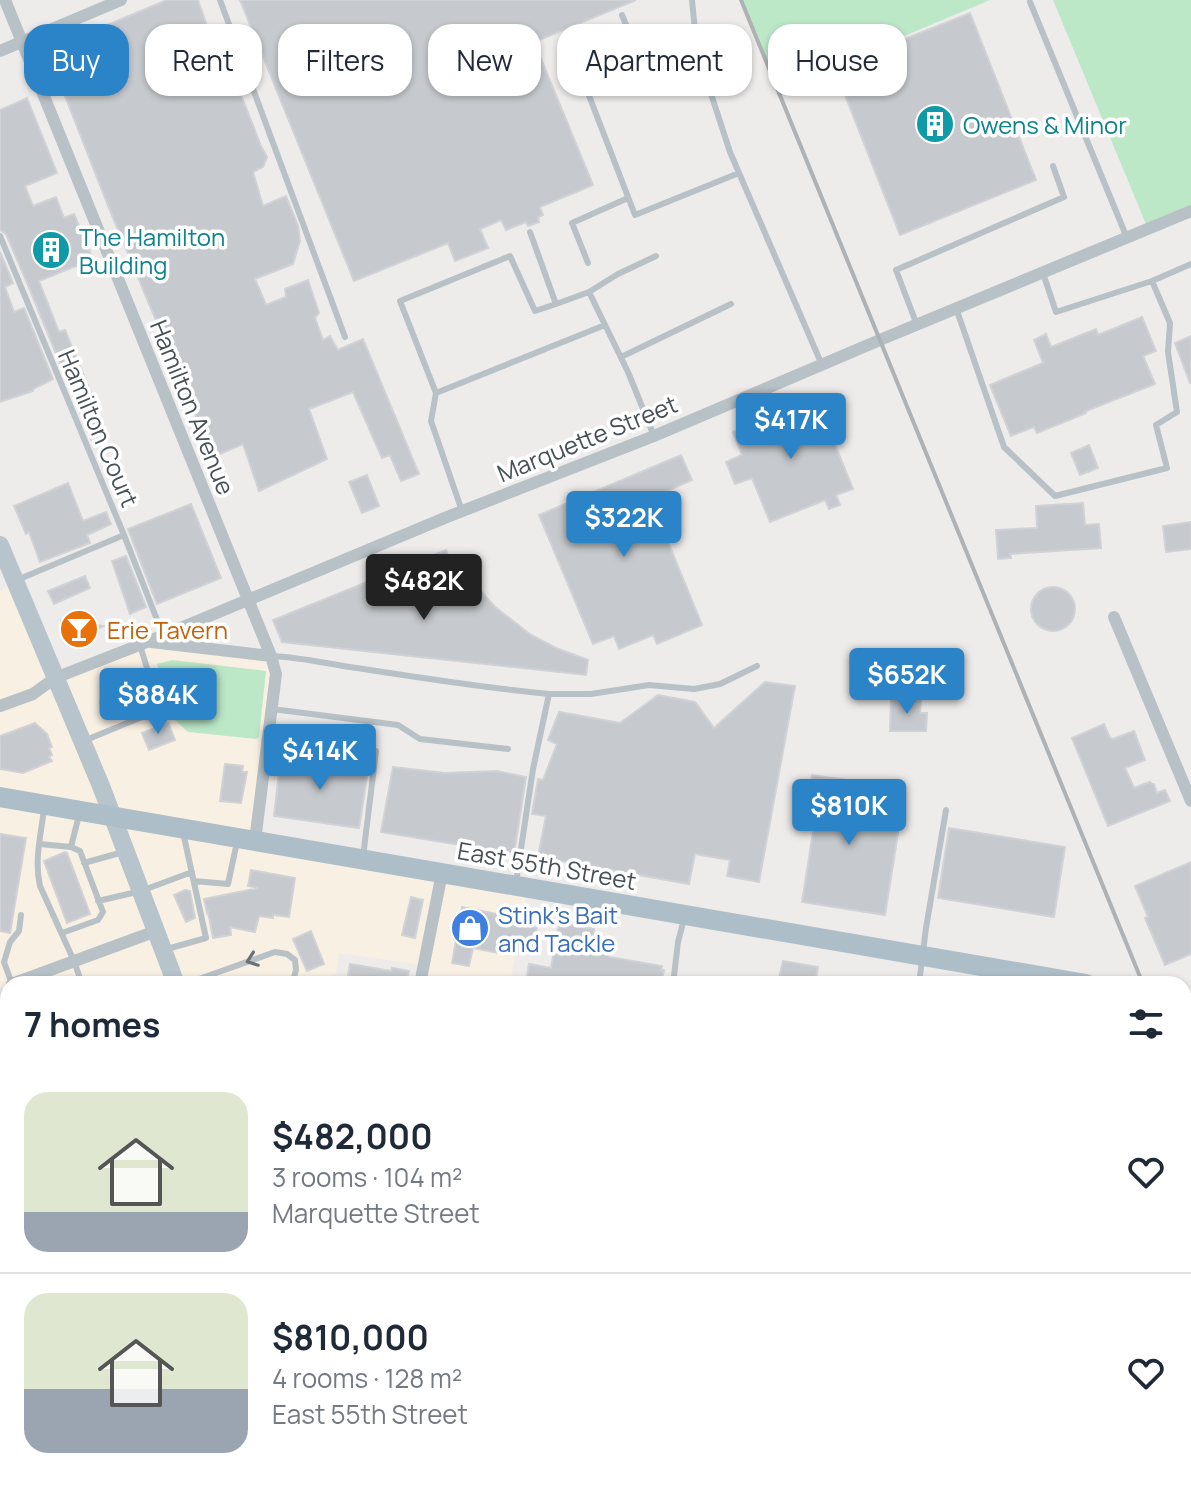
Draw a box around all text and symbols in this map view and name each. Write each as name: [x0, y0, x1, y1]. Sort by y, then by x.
chip: Buy: [24, 24, 129, 96]
chip: Rent: [145, 24, 262, 96]
chip: Filters: [278, 24, 412, 96]
chip: New: [428, 24, 541, 96]
chip: Apartment: [557, 24, 752, 96]
chip: House: [768, 24, 907, 96]
building icon: Owens & Minor: [914, 103, 956, 145]
place label: Owens & Minor: [963, 108, 1127, 141]
place label: The Hamilton Building: [79, 220, 225, 281]
building icon: The Hamilton Building: [30, 229, 72, 271]
street label: Hamilton Avenue: [143, 315, 243, 499]
street label: Hamilton Court: [51, 344, 147, 512]
street label: Marquette Street: [492, 387, 682, 489]
pin: $417K: [735, 393, 847, 461]
text: $417K: [754, 401, 828, 437]
pin: $322K: [568, 491, 680, 559]
text: $322K: [584, 499, 664, 535]
pin: $482K: [368, 554, 480, 622]
text: $482K: [384, 562, 464, 598]
bar icon: Erie Tavern: [58, 608, 100, 650]
place label: Erie Tavern: [107, 613, 228, 646]
pin: $652K: [851, 648, 963, 716]
text: $652K: [867, 656, 947, 692]
pin: $884K: [102, 668, 214, 736]
text: $884K: [118, 676, 198, 712]
pin: $414K: [264, 724, 376, 792]
text: $414K: [282, 732, 358, 768]
pin: $810K: [793, 779, 905, 847]
text: $810K: [810, 787, 888, 823]
street label: East 55th Street: [455, 833, 639, 897]
place label: Stink's Bait and Tackle: [498, 898, 618, 959]
shop icon: Stink's Bait and Tackle: [449, 907, 491, 949]
one-way arrow: [246, 950, 260, 967]
text: 7 homes: [24, 1001, 160, 1047]
icon: filters: [1124, 1002, 1168, 1046]
text: $482,000: [272, 1113, 433, 1159]
icon: home: [88, 1124, 184, 1220]
icon: heart: [1124, 1150, 1168, 1194]
text: 3 rooms · 104 m²: [272, 1159, 462, 1195]
text: Marquette Street: [272, 1195, 480, 1231]
text: $810,000: [272, 1314, 429, 1360]
icon: home: [88, 1325, 184, 1421]
icon: heart: [1124, 1351, 1168, 1395]
text: 4 rooms · 128 m²: [272, 1360, 462, 1396]
text: East 55th Street: [272, 1396, 468, 1432]

